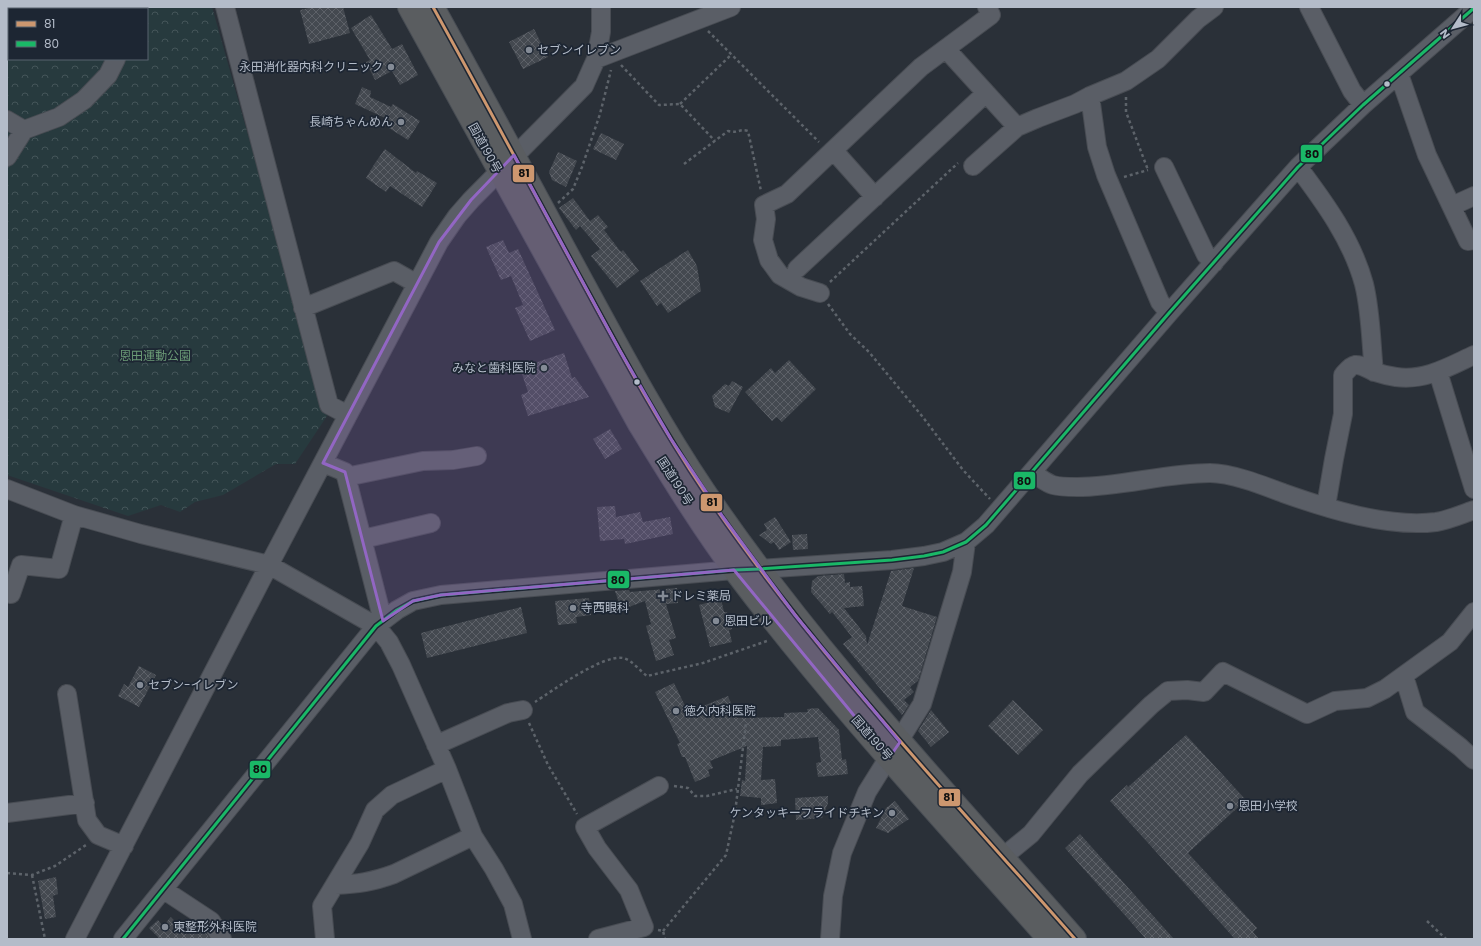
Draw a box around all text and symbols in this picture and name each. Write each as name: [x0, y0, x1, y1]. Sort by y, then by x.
legend: [8, 8, 148, 60]
north arrow: [1433, 8, 1473, 48]
text: 81: [44, 15, 55, 32]
text: N: [1436, 26, 1454, 42]
text: 80: [44, 35, 59, 52]
place label: セブンイレブン: [537, 41, 621, 58]
marker: セブンイレブン: [524, 45, 534, 55]
place label: 永田消化器内科クリニック: [239, 58, 383, 75]
marker: 永田消化器内科クリニック: [386, 62, 396, 72]
unlabelled marker: [1382, 79, 1392, 89]
place label: 長崎ちゃんめん: [309, 113, 393, 130]
marker: 長崎ちゃんめん: [396, 117, 406, 127]
street label: 国道190号: [465, 120, 506, 176]
line badge: 80: [1300, 144, 1323, 163]
text: 80: [1305, 146, 1319, 162]
line badge: 81: [512, 164, 535, 183]
text: 81: [518, 165, 530, 181]
park label: 恩田運動公園: [119, 347, 191, 364]
place label: みなと歯科医院: [452, 359, 536, 376]
marker: みなと歯科医院: [539, 363, 549, 373]
unlabelled marker: [632, 377, 642, 387]
street label: 国道190号: [653, 453, 698, 508]
line badge: 80: [1013, 471, 1036, 490]
text: 80: [1017, 473, 1031, 489]
line badge: 81: [700, 493, 723, 512]
text: 81: [706, 494, 718, 510]
line badge: 80: [607, 570, 630, 589]
text: 80: [611, 572, 625, 588]
place label: ドレミ薬局: [671, 587, 731, 604]
marker: ドレミ薬局: [658, 591, 668, 601]
place label: 寺西眼科: [581, 599, 629, 616]
marker: 寺西眼科: [568, 603, 578, 613]
place label: 恩田ビル: [724, 612, 772, 629]
marker: 恩田ビル: [711, 616, 721, 626]
place label: セブン-イレブン: [148, 676, 239, 693]
marker: セブン-イレブン: [135, 680, 145, 690]
place label: 徳久内科医院: [684, 702, 756, 719]
marker: 徳久内科医院: [671, 706, 681, 716]
street label: 国道190号: [848, 711, 897, 764]
line badge: 80: [249, 760, 271, 779]
text: 80: [253, 761, 267, 777]
line badge: 81: [938, 788, 961, 807]
text: 81: [943, 789, 955, 805]
place label: 恩田小学校: [1238, 797, 1298, 814]
marker: 恩田小学校: [1225, 801, 1235, 811]
place label: ケンタッキーフライドチキン: [729, 804, 884, 821]
marker: ケンタッキーフライドチキン: [887, 808, 897, 818]
place label: 東整形外科医院: [173, 918, 257, 935]
marker: 東整形外科医院: [160, 922, 170, 932]

